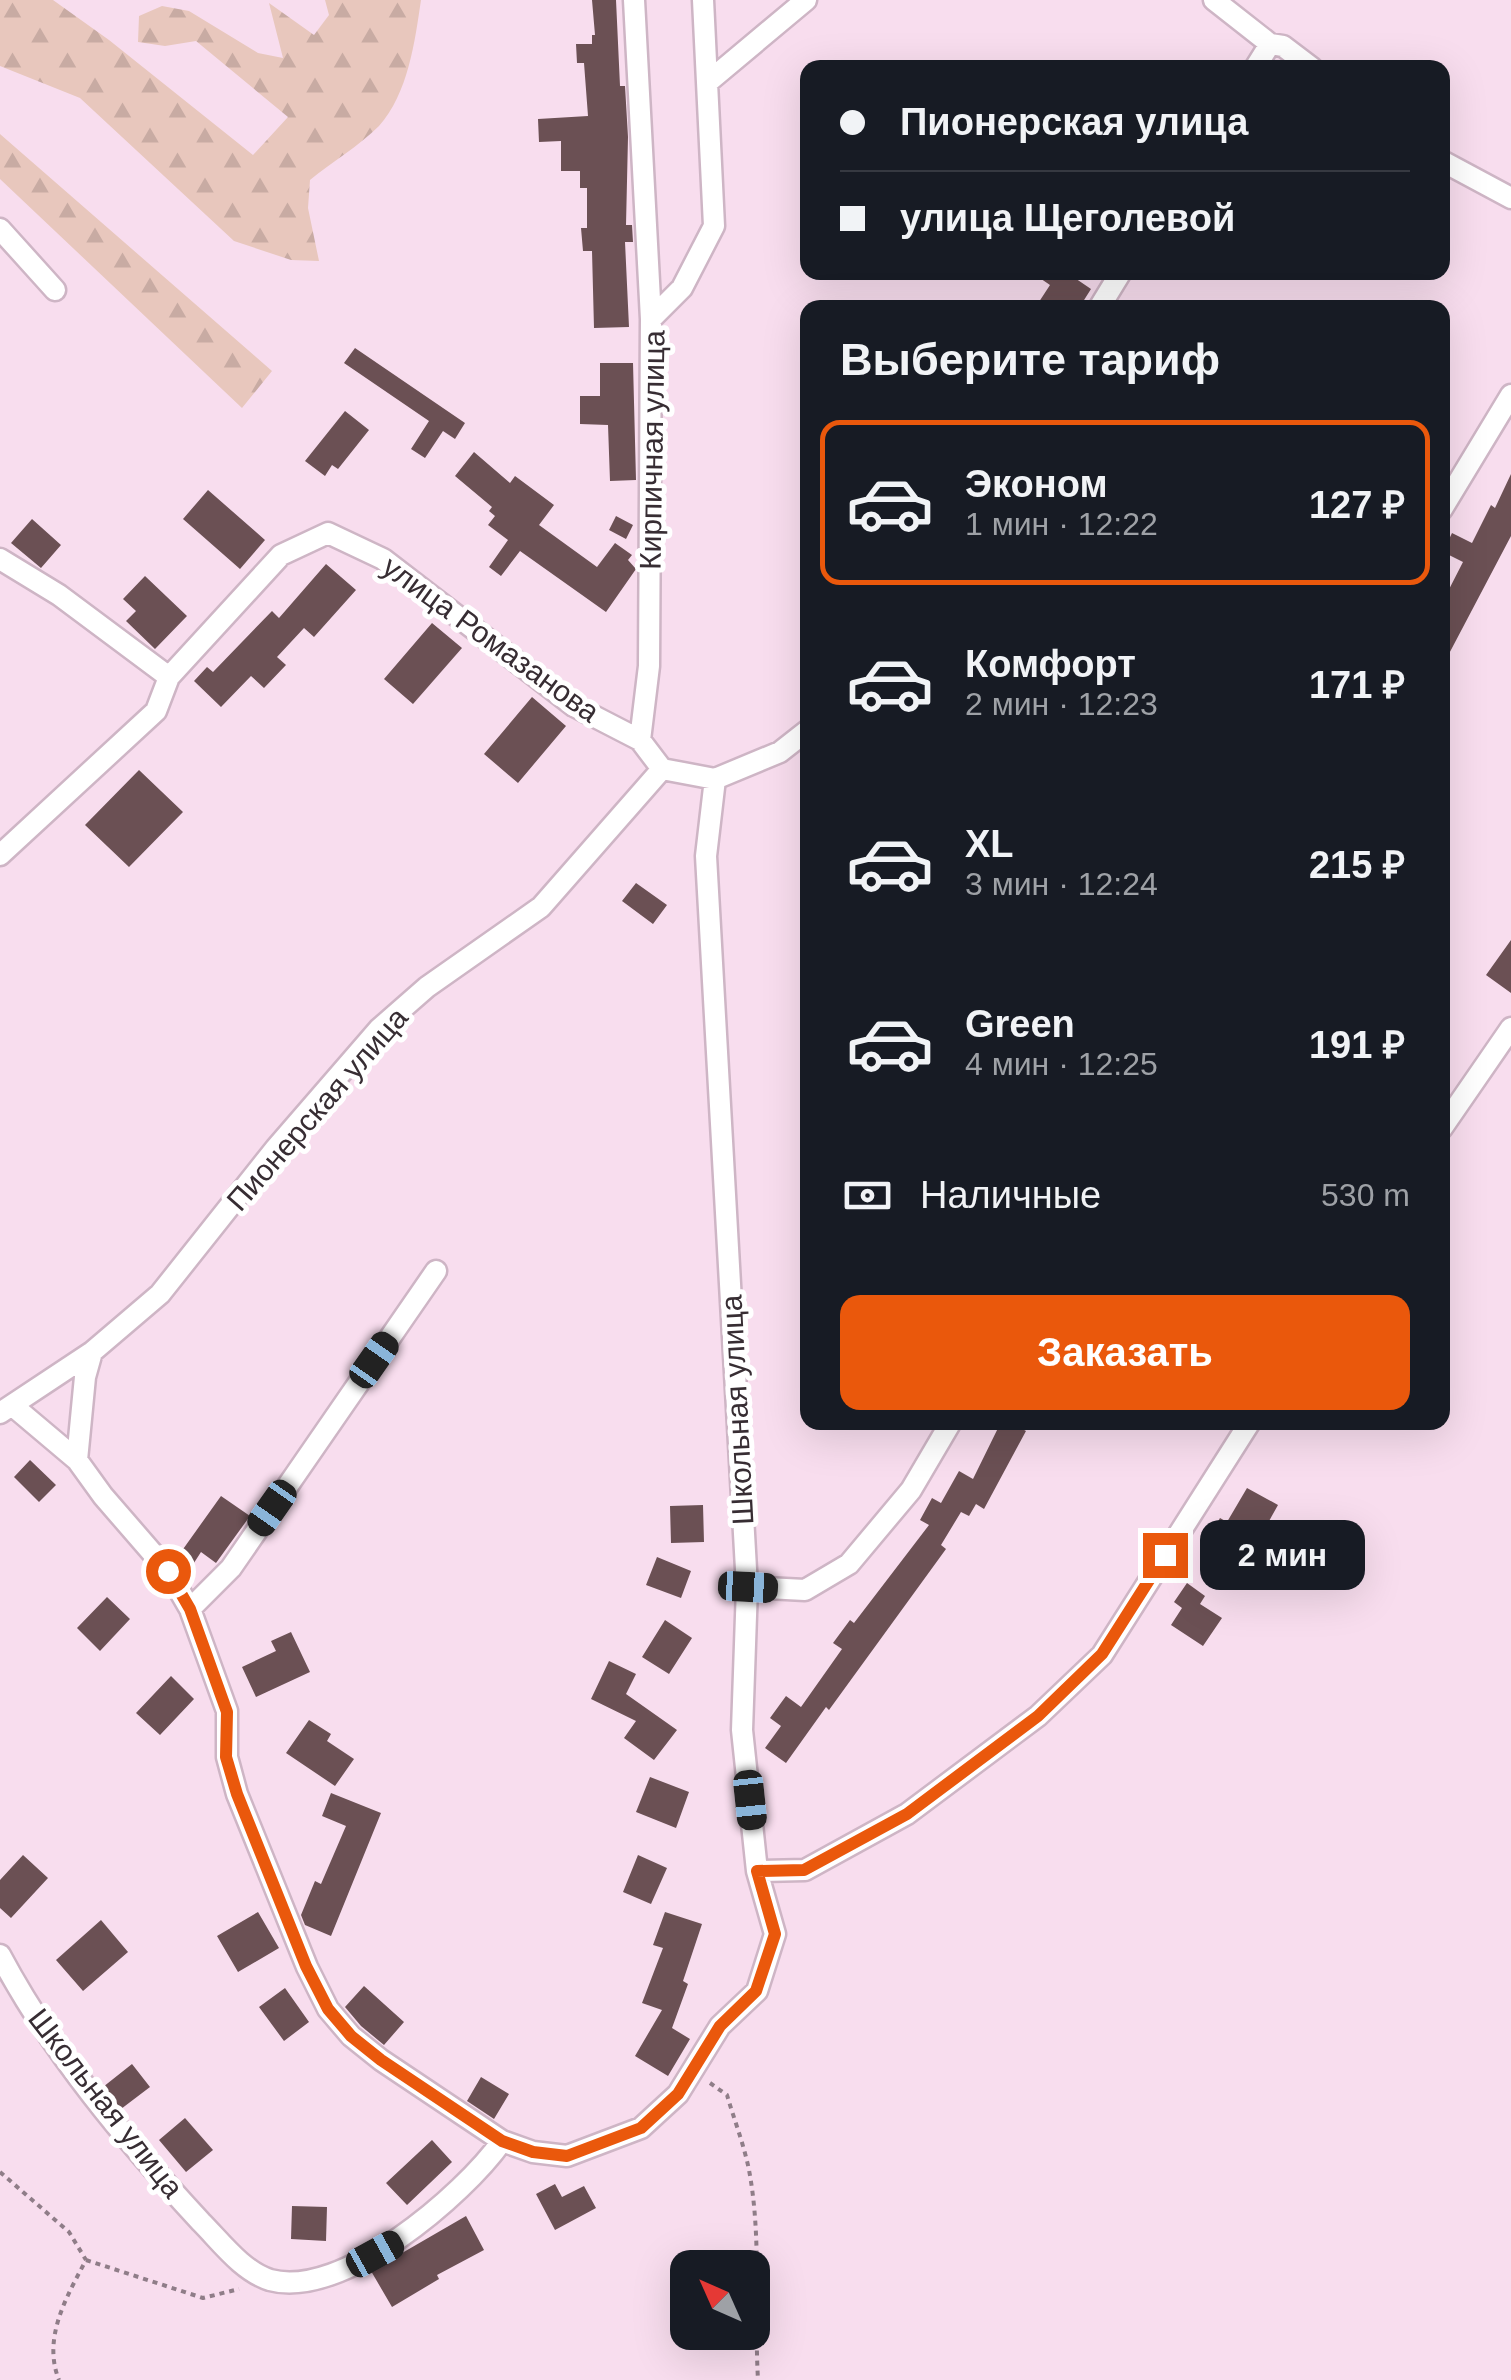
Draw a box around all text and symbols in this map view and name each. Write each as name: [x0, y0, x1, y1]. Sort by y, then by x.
text: Пионерская улица: [900, 101, 1248, 143]
text: улица Щеголевой: [900, 197, 1235, 239]
street label: Кирпичная улица: [633, 329, 671, 570]
text: Выберите тариф: [840, 334, 1220, 385]
icon: car: [845, 458, 935, 548]
text: Эконом: [965, 463, 1108, 505]
text: 127 ₽: [1309, 484, 1405, 526]
text: 1 мин · 12:22: [965, 506, 1158, 542]
street label: улица Ромазанова: [376, 549, 606, 729]
icon: car: [845, 638, 935, 728]
text: Комфорт: [965, 643, 1136, 685]
text: 171 ₽: [1309, 664, 1405, 706]
text: 2 мин · 12:23: [965, 686, 1158, 722]
icon: car: [845, 818, 935, 908]
text: XL: [965, 823, 1014, 865]
text: 215 ₽: [1309, 844, 1405, 886]
text: 3 мин · 12:24: [965, 866, 1158, 902]
icon: car: [845, 998, 935, 1088]
street label: Пионерская улица: [220, 1001, 414, 1217]
text: Green: [965, 1003, 1075, 1045]
text: 191 ₽: [1309, 1024, 1405, 1066]
text: 4 мин · 12:25: [965, 1046, 1158, 1082]
icon: cash: [840, 1168, 895, 1223]
text: Наличные: [920, 1174, 1101, 1216]
text: 530 m: [1321, 1177, 1410, 1213]
street label: Школьная улица: [714, 1294, 760, 1526]
button: Заказать: [840, 1295, 1410, 1410]
car: [345, 1327, 403, 1393]
car: [243, 1475, 301, 1541]
callout: 2 мин: [1200, 1520, 1365, 1590]
route end: [1143, 1533, 1188, 1578]
text: 2 мин: [1238, 1537, 1327, 1573]
route start: [146, 1549, 191, 1594]
car: [717, 1570, 779, 1604]
car: [732, 1769, 768, 1831]
street label: Школьная улица: [22, 2002, 190, 2204]
car: [341, 2226, 409, 2282]
north arrow: [670, 2250, 770, 2350]
map controls: [670, 2250, 770, 2350]

